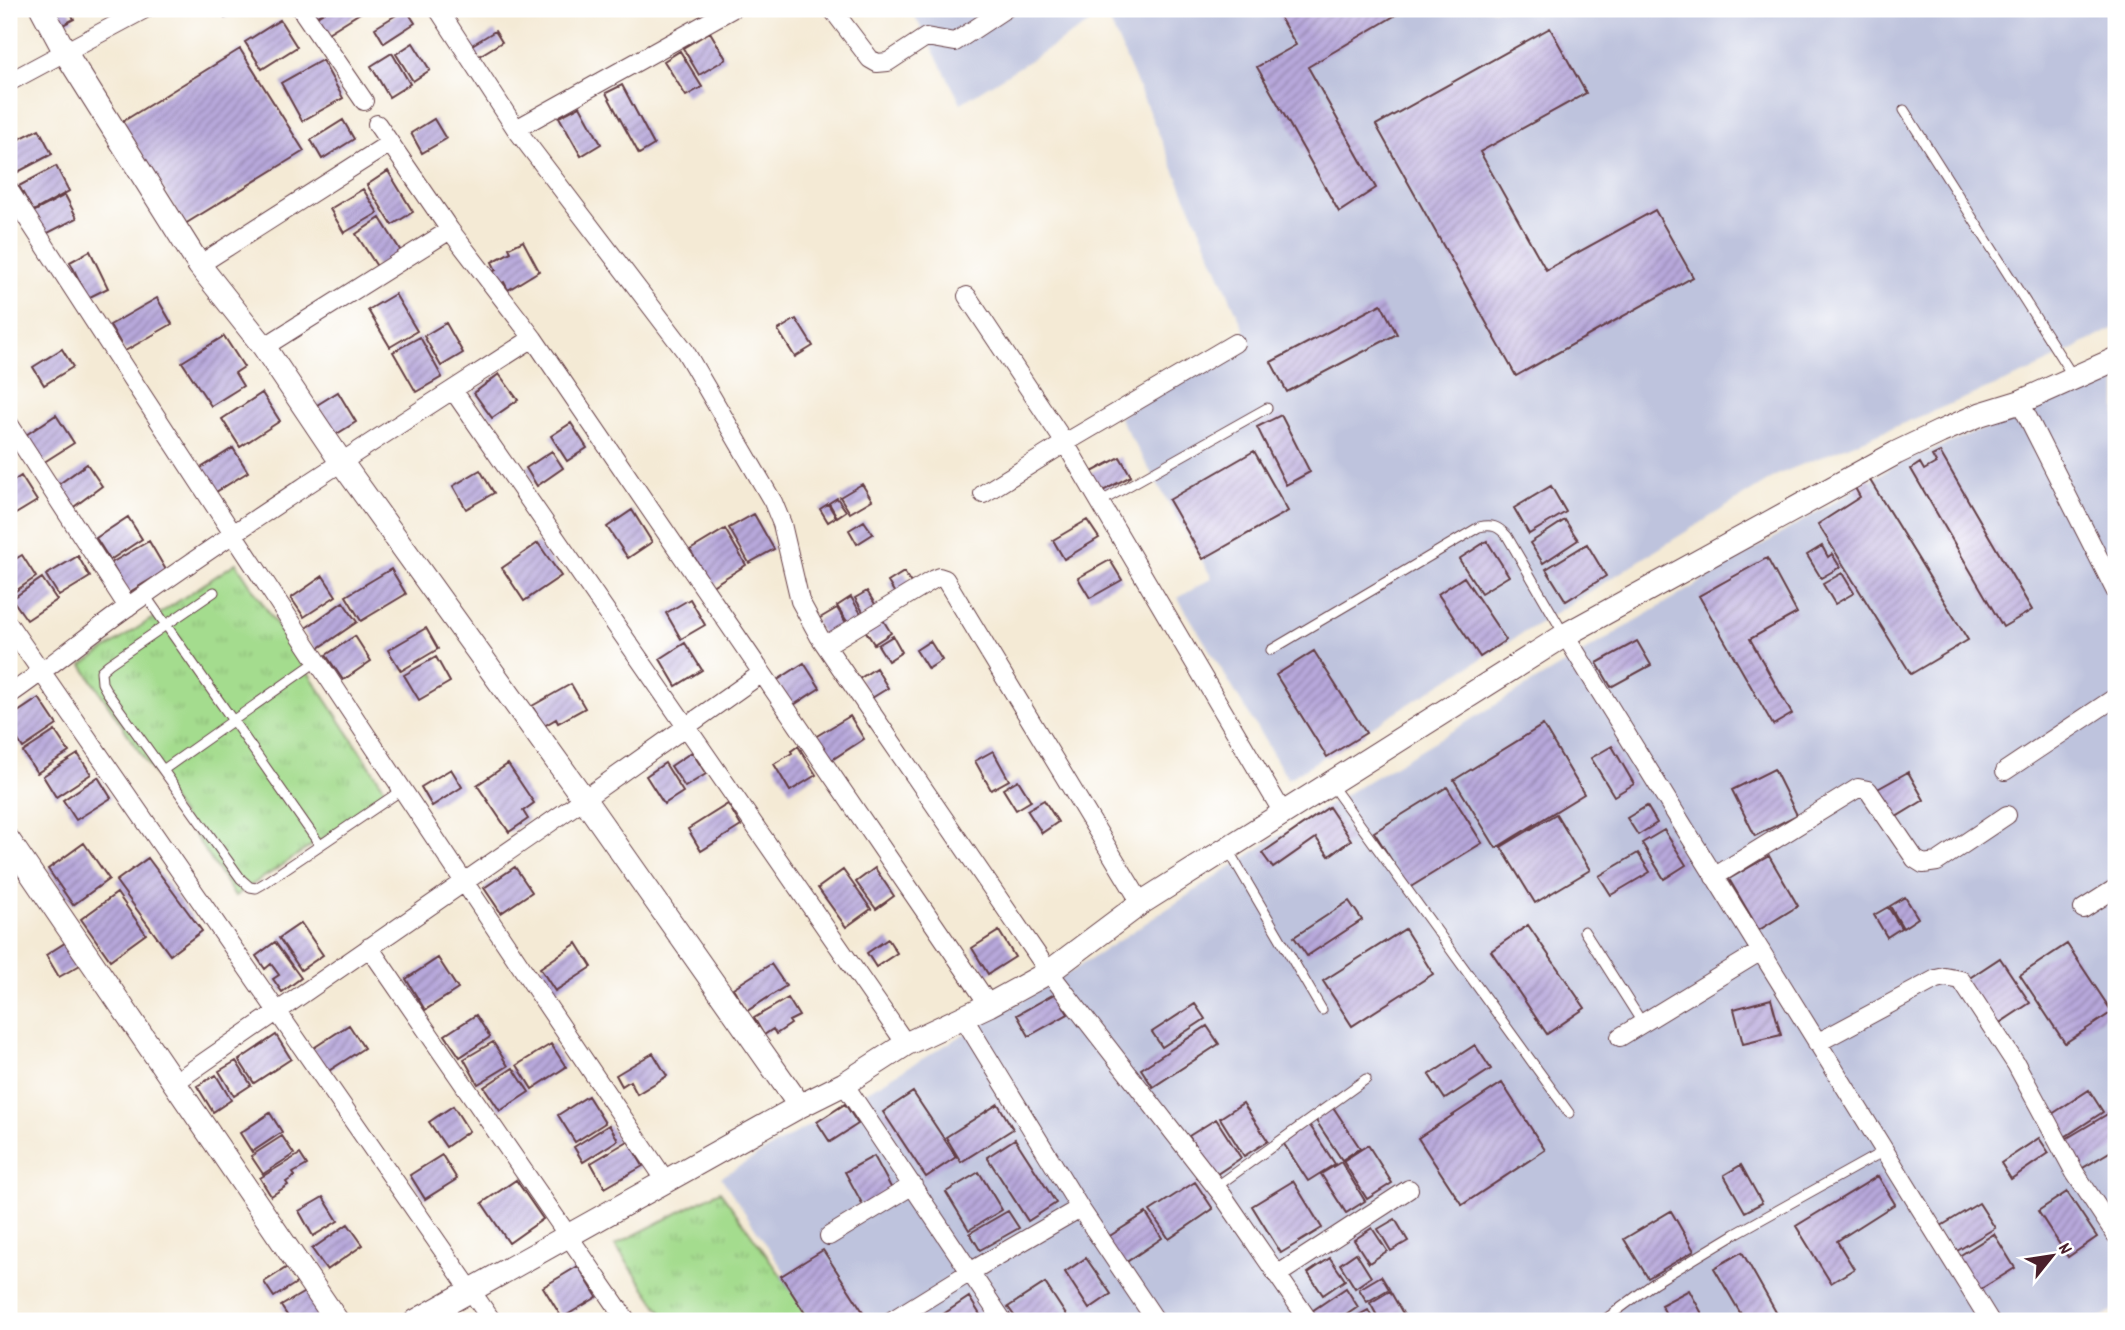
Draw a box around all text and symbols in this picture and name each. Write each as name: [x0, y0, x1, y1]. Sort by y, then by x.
north arrow: [2016, 1222, 2086, 1292]
text: N: [2050, 1238, 2078, 1260]

